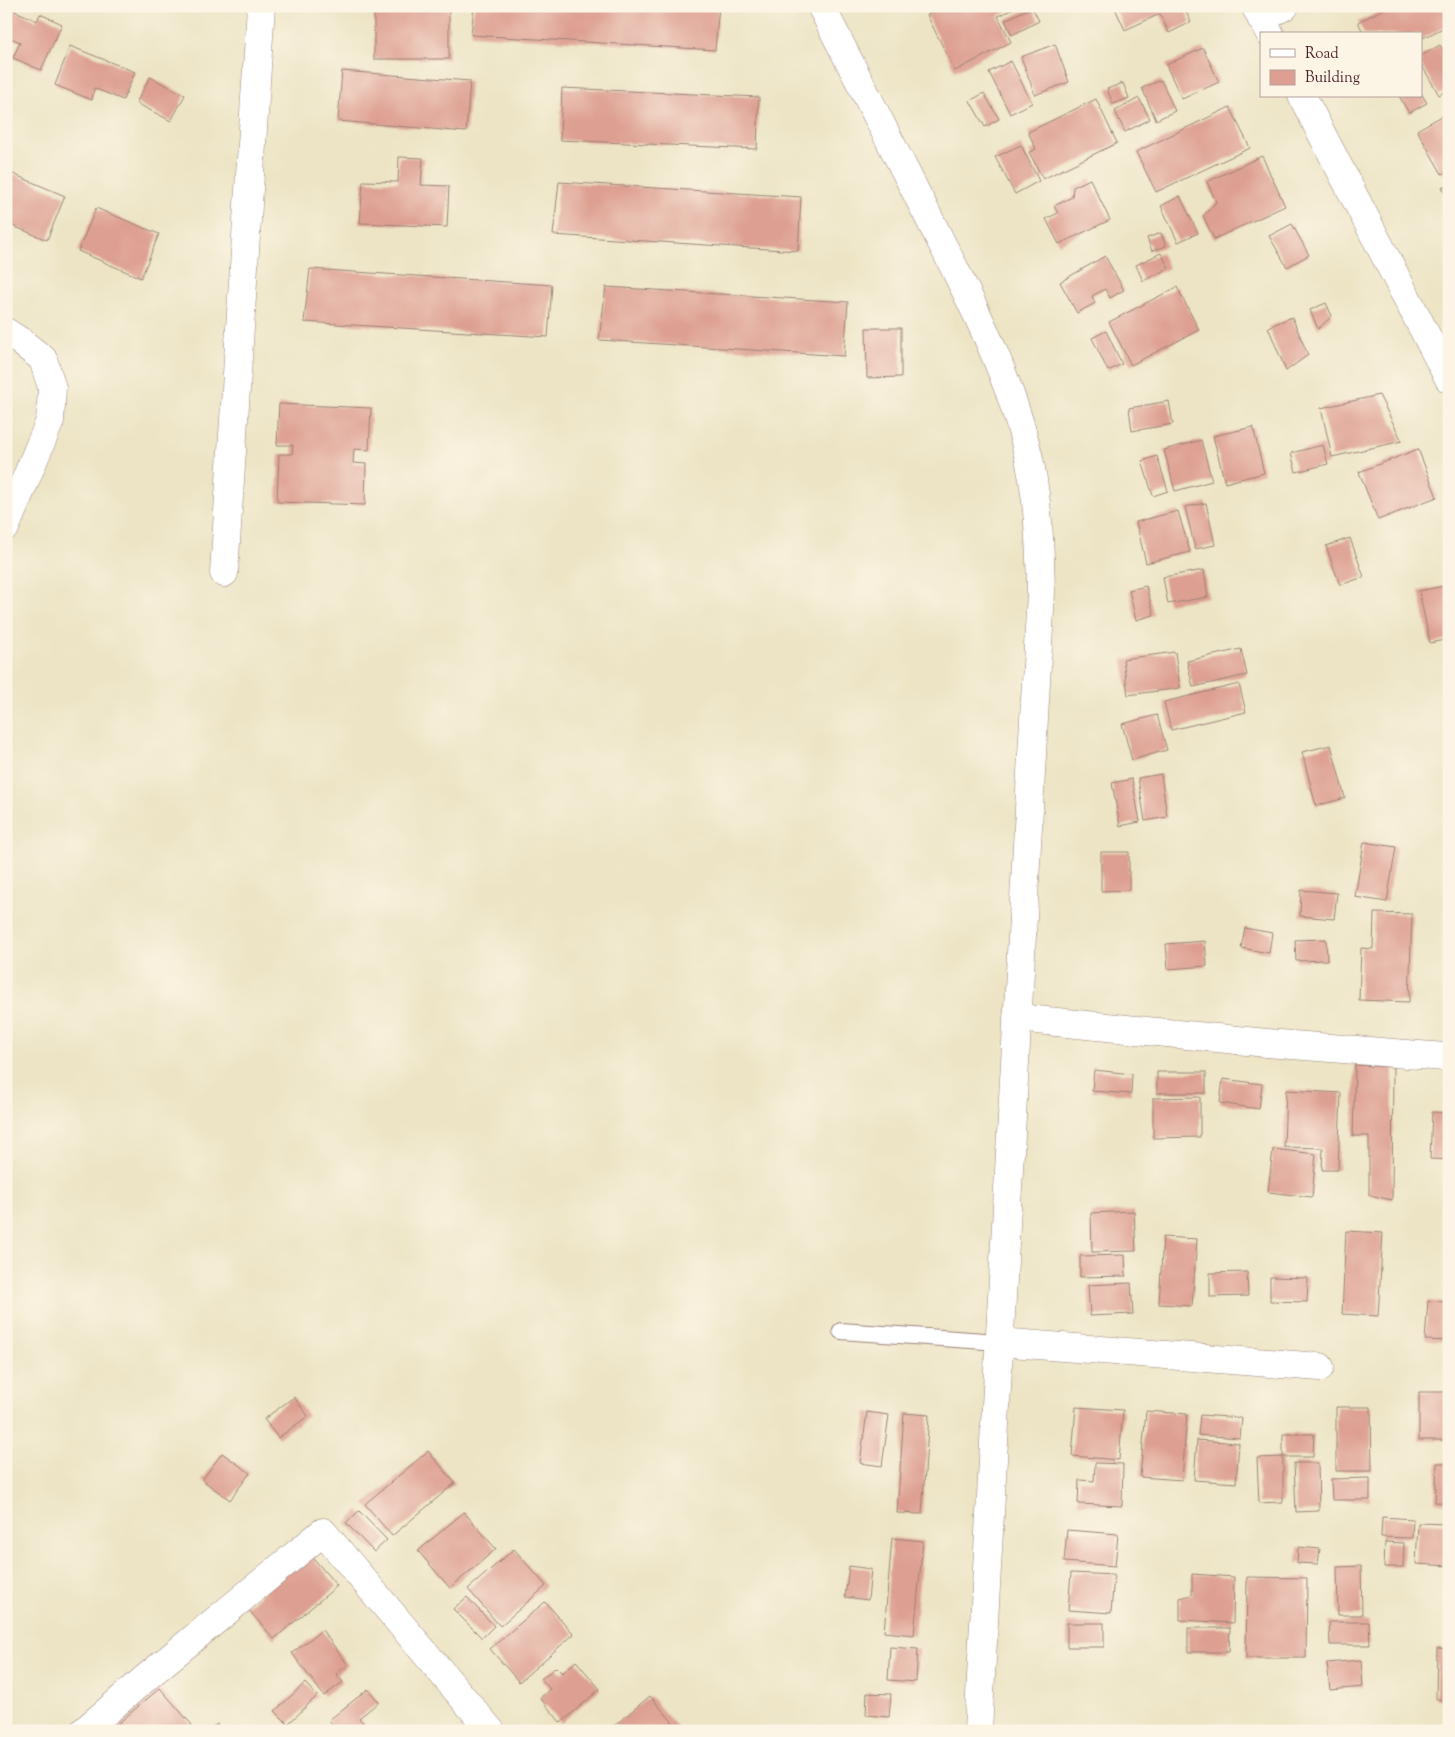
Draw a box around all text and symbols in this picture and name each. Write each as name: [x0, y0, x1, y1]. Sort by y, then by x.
legend: [1260, 32, 1422, 98]
text: Road: [1305, 44, 1339, 65]
text: Building: [1305, 68, 1360, 89]

